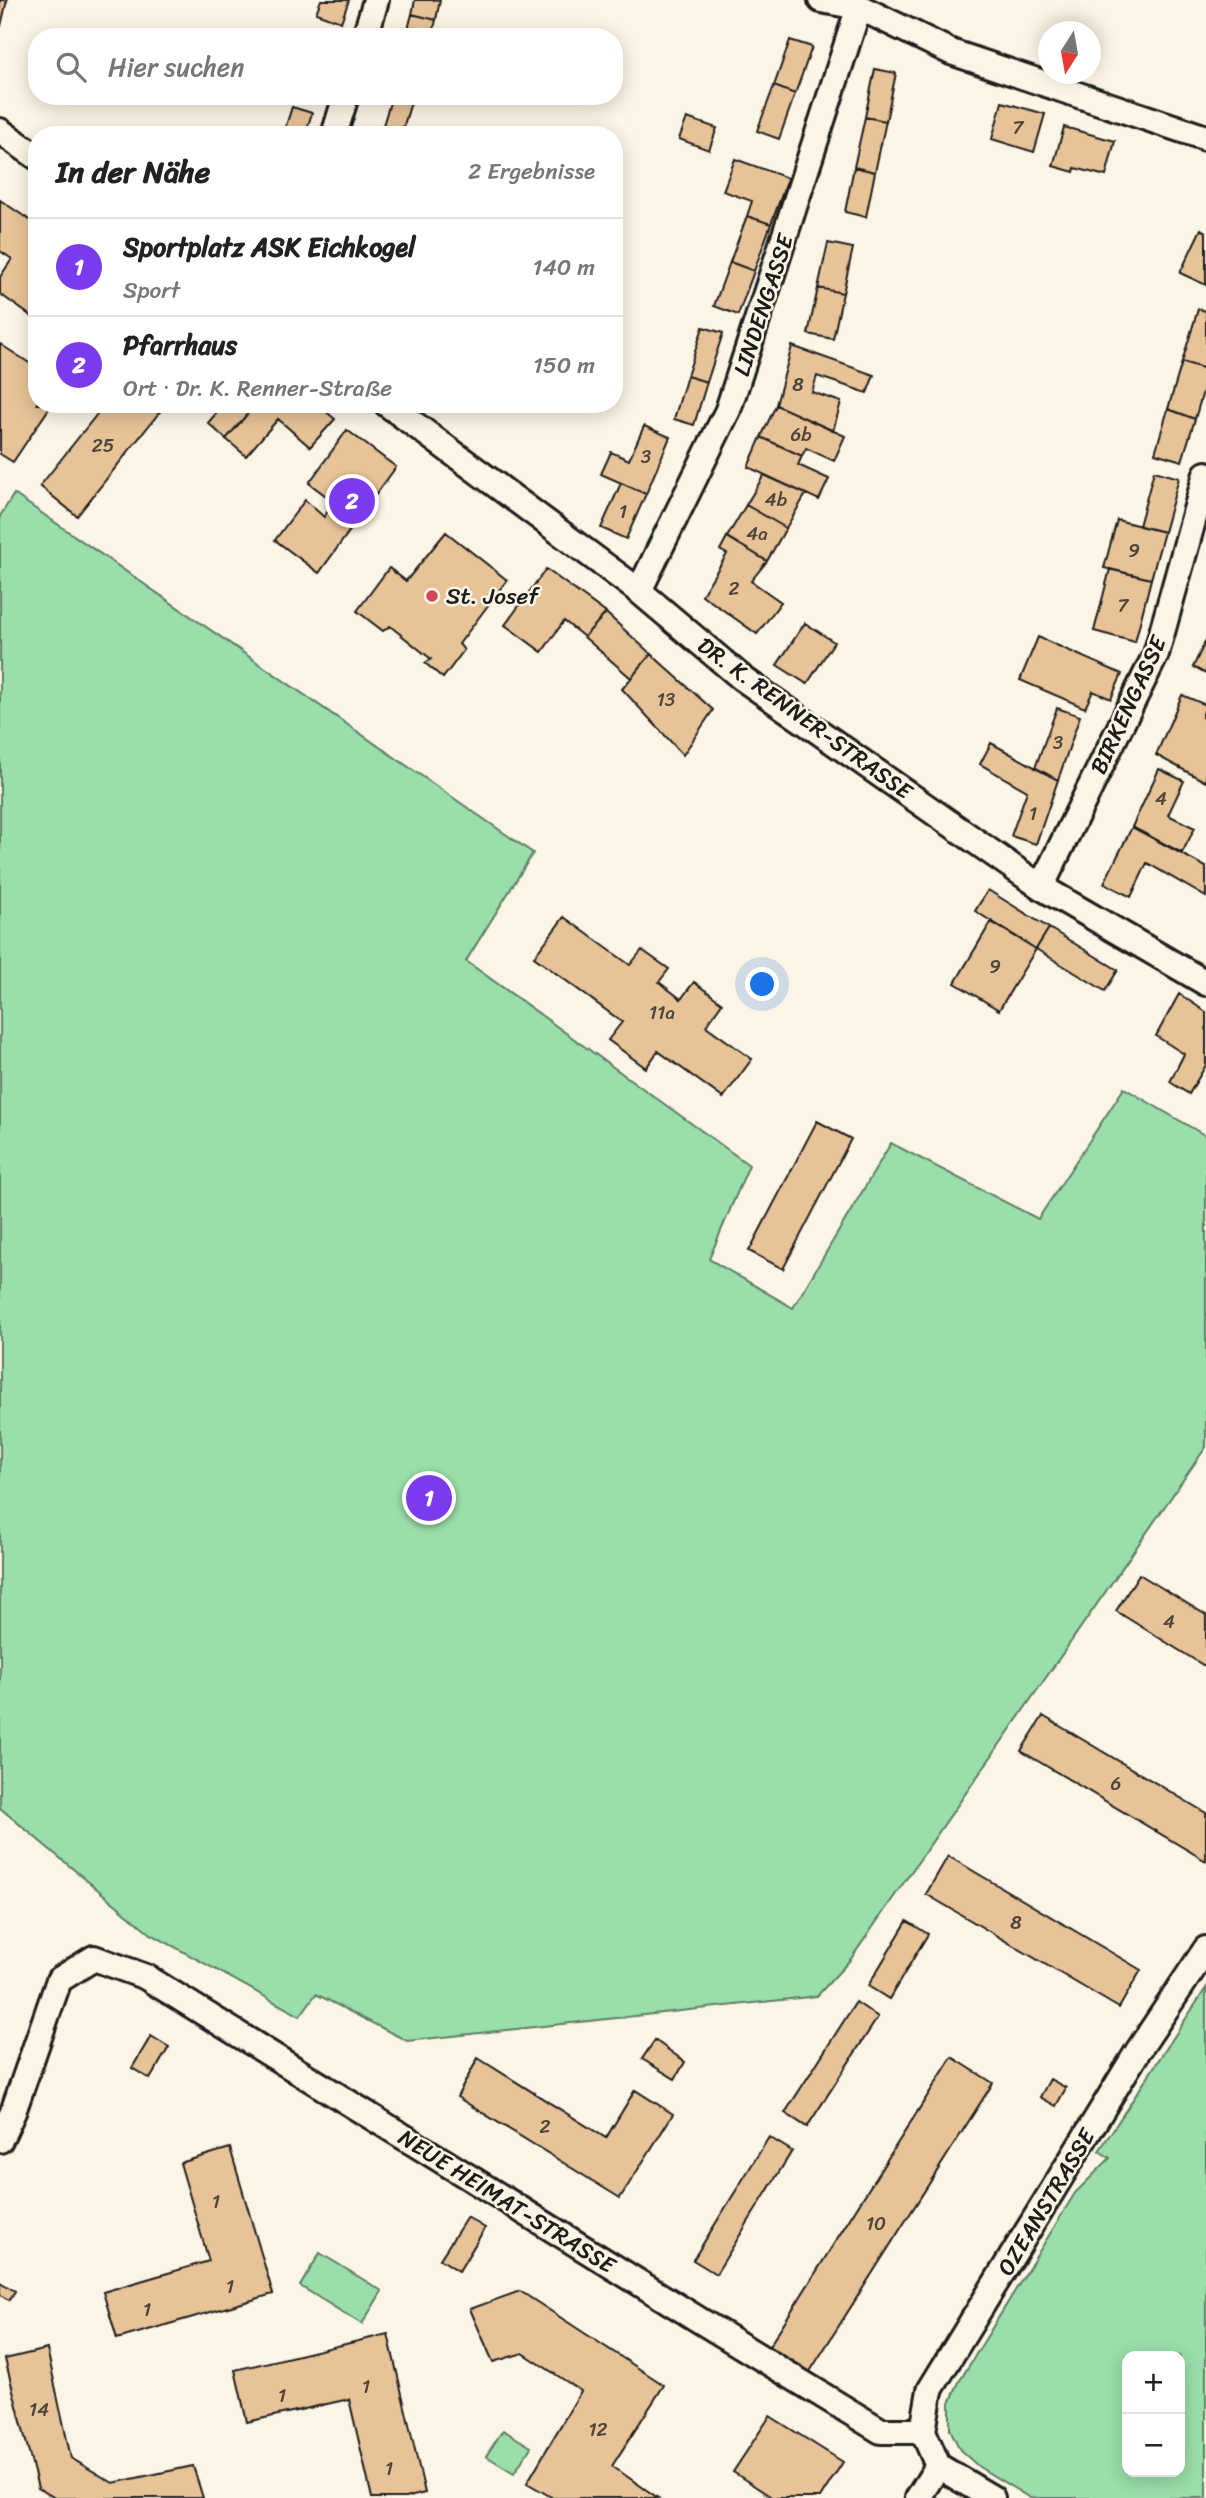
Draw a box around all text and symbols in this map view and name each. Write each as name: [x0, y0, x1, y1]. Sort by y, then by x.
north arrow: [1038, 21, 1101, 84]
search box: [28, 28, 623, 105]
text: Hier suchen: [108, 44, 244, 90]
icon: search: [52, 48, 90, 86]
house number: 7: [1013, 111, 1025, 144]
text: In der Nähe: [56, 145, 210, 199]
text: 2 Ergebnisse: [468, 151, 595, 192]
text: Sportplatz ASK Eichkogel: [123, 224, 415, 270]
street label: LINDENGASSE: [721, 228, 806, 381]
text: 1: [74, 247, 84, 288]
text: 140 m: [533, 247, 595, 288]
text: Sport: [123, 270, 180, 311]
text: Pfarrhaus: [123, 322, 237, 368]
text: 2: [72, 345, 86, 386]
text: 150 m: [533, 345, 595, 386]
text: Ort · Dr. K. Renner-Straße: [123, 368, 392, 409]
house number: 8: [792, 368, 804, 401]
house number: 6b: [790, 418, 812, 451]
house number: 25: [92, 429, 115, 462]
house number: 3: [641, 440, 652, 473]
pin: 2: [329, 475, 375, 527]
house number: 4b: [765, 483, 787, 516]
house number: 1: [619, 495, 627, 528]
house number: 4a: [746, 517, 768, 550]
house number: 9: [1128, 534, 1140, 567]
house number: 2: [729, 572, 740, 605]
place label: St. Josef: [446, 576, 540, 617]
marker: St. Josef: [424, 588, 440, 604]
house number: 7: [1118, 589, 1130, 622]
street label: DR. K. RENNER-STRASSE: [688, 626, 922, 812]
street label: BIRKENGASSE: [1078, 628, 1179, 781]
house number: 13: [657, 683, 676, 716]
house number: 3: [1053, 726, 1064, 759]
house number: 4: [1155, 782, 1167, 815]
house number: 1: [1029, 797, 1037, 830]
house number: 9: [989, 950, 1001, 983]
your location: [745, 967, 779, 1001]
house number: 11a: [649, 996, 675, 1029]
pin: 1: [406, 1472, 452, 1524]
house number: 4: [1163, 1605, 1175, 1638]
house number: 6: [1111, 1767, 1121, 1800]
house number: 8: [1010, 1906, 1022, 1939]
house number: 2: [540, 2110, 551, 2143]
street label: NEUE HEIMAT-STRASSE: [390, 2118, 625, 2286]
street label: OZEANSTRASSE: [986, 2119, 1107, 2284]
house number: 1: [212, 2185, 220, 2218]
house number: 10: [866, 2207, 886, 2240]
house number: 1: [226, 2270, 234, 2303]
house number: 1: [143, 2293, 151, 2326]
map controls: [1122, 2351, 1185, 2477]
button: +: [1122, 2351, 1185, 2414]
house number: 1: [362, 2370, 370, 2403]
house number: 1: [278, 2379, 286, 2412]
house number: 14: [29, 2393, 49, 2426]
house number: 12: [588, 2413, 608, 2446]
button: −: [1122, 2414, 1185, 2477]
house number: 1: [385, 2452, 393, 2485]

